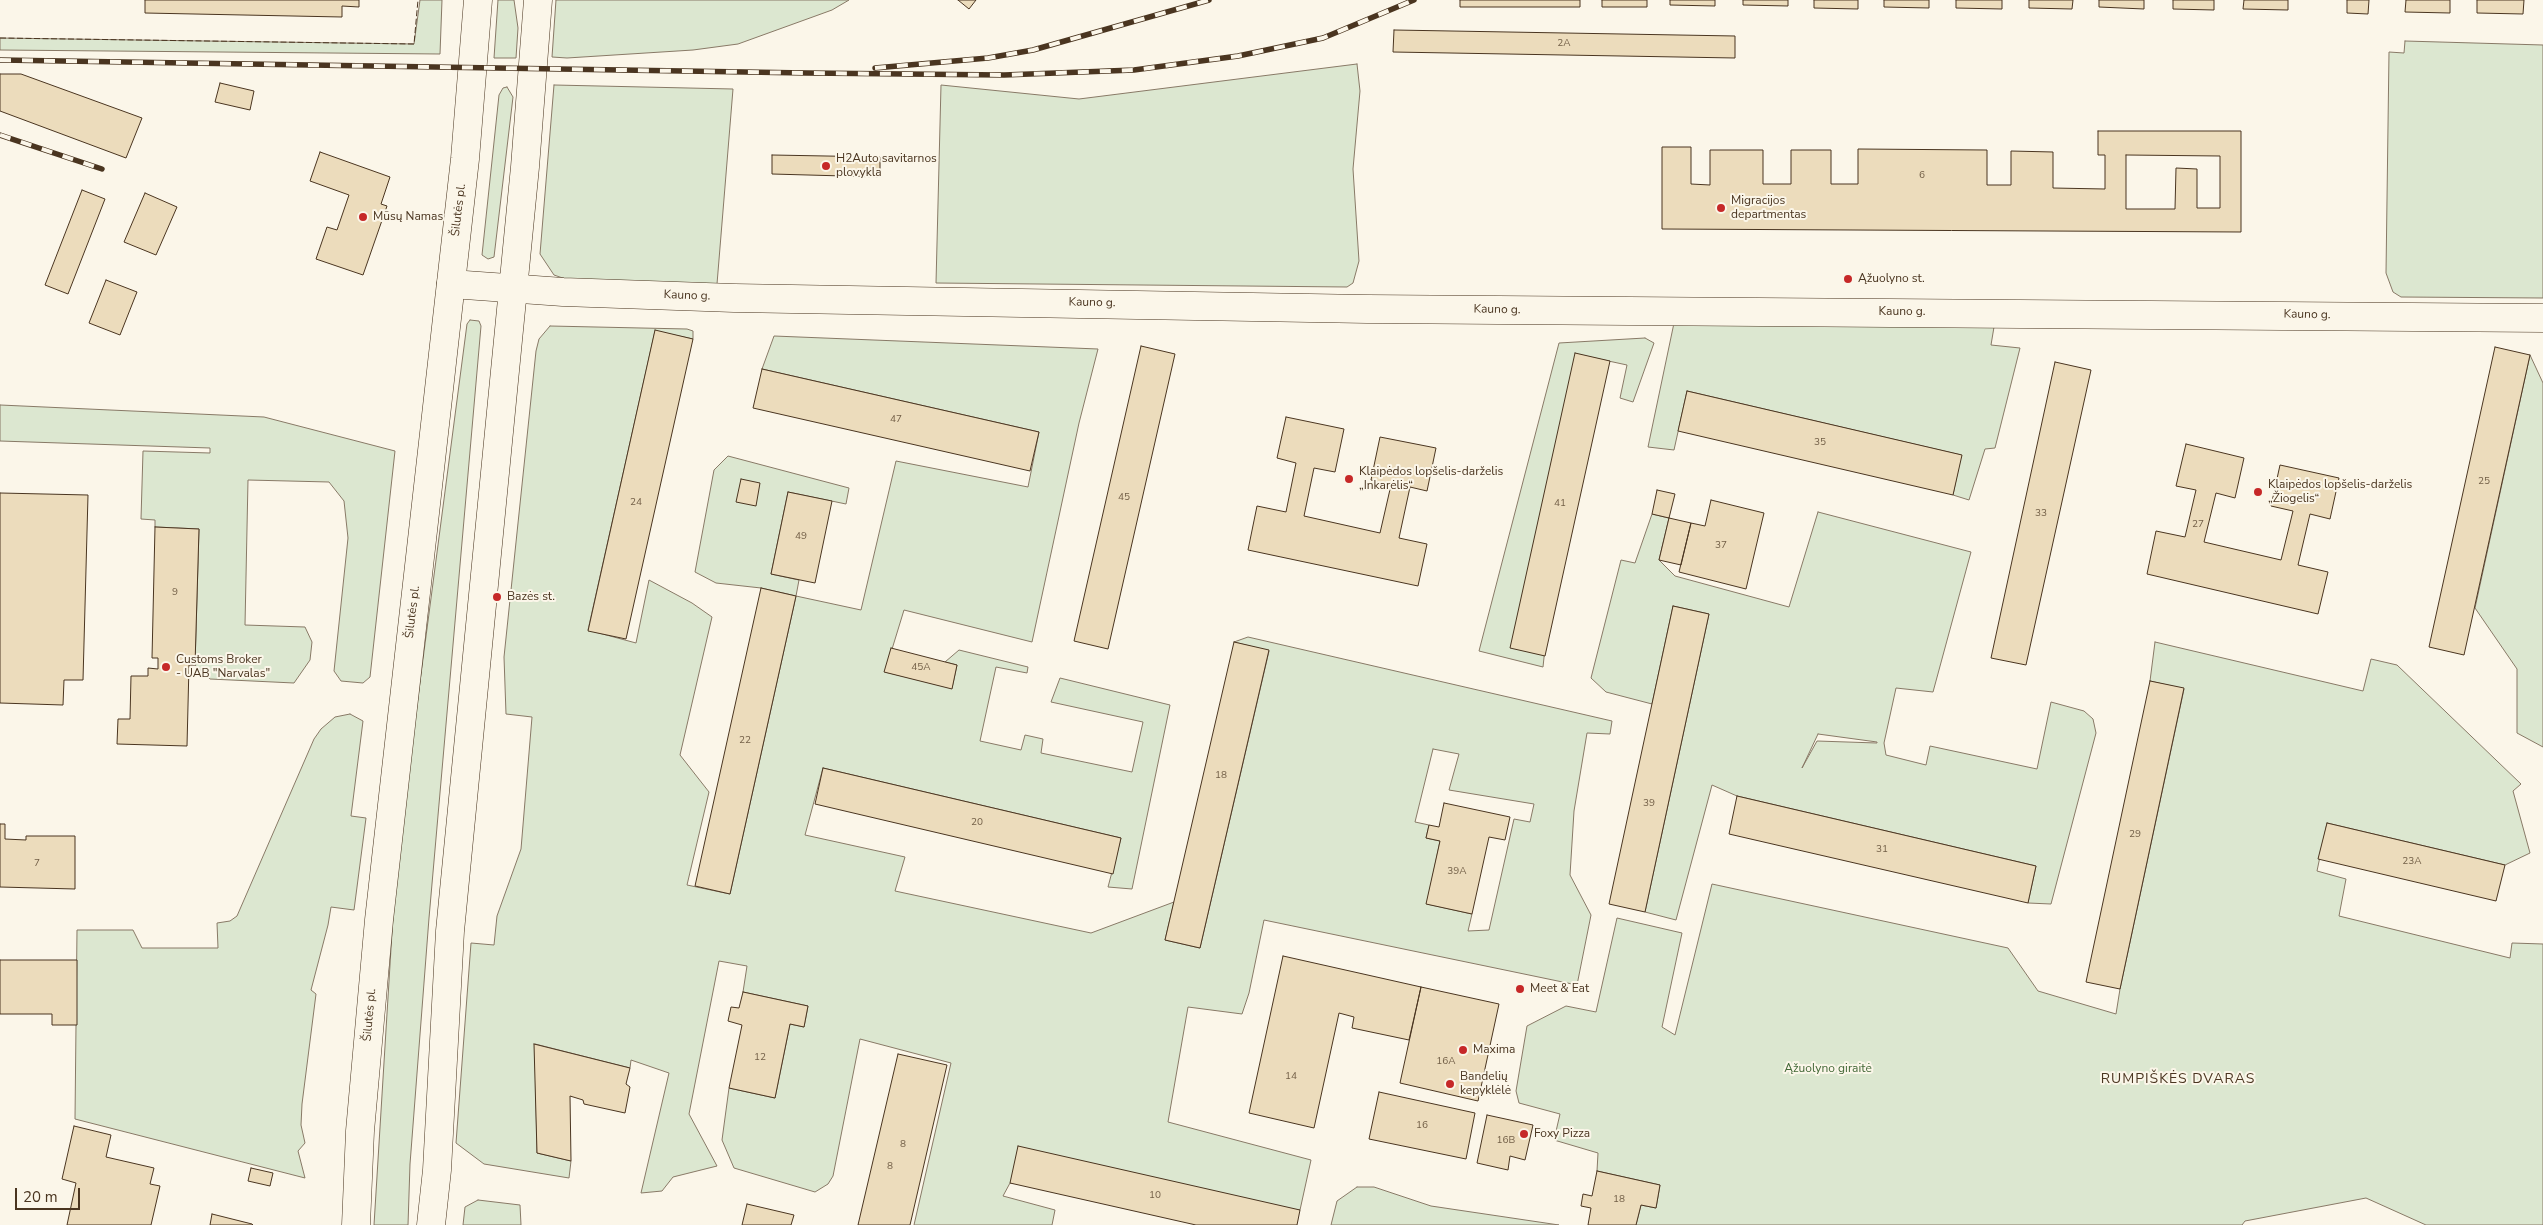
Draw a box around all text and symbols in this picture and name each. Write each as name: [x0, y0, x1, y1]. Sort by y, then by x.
house number: 2A: [1557, 38, 1571, 50]
place label: H2Auto savitarnos plovykla: [836, 152, 937, 180]
marker: H2Auto savitarnos plovykla: [820, 160, 832, 172]
house number: 6: [1919, 170, 1925, 182]
street label: Šilutės pl.: [449, 183, 469, 237]
place label: Migracijos departmentas: [1731, 194, 1806, 222]
marker: Migracijos departmentas: [1715, 202, 1727, 214]
place label: Mūsų Namas: [373, 210, 443, 224]
marker: Mūsų Namas: [357, 211, 369, 223]
place label: Ąžuolyno st.: [1858, 272, 1925, 286]
marker: Ąžuolyno st.: [1842, 273, 1854, 285]
street label: Kauno g.: [663, 288, 711, 304]
street label: Kauno g.: [1068, 295, 1116, 311]
street label: Kauno g.: [1473, 302, 1521, 318]
street label: Kauno g.: [1879, 305, 1925, 319]
street label: Kauno g.: [2283, 307, 2331, 323]
house number: 47: [890, 414, 902, 426]
house number: 35: [1814, 437, 1826, 449]
place label: Klaipėdos lopšelis-darželis „Inkarėlis“: [1359, 465, 1503, 493]
marker: Klaipėdos lopšelis-darželis „Inkarėlis“: [1343, 473, 1355, 485]
house number: 25: [2478, 476, 2490, 488]
place label: Klaipėdos lopšelis-darželis „Žiogelis“: [2268, 478, 2412, 506]
marker: Klaipėdos lopšelis-darželis „Žiogelis“: [2252, 486, 2264, 498]
house number: 45: [1118, 492, 1130, 504]
house number: 24: [630, 497, 642, 509]
house number: 41: [1554, 498, 1566, 510]
house number: 33: [2035, 508, 2047, 520]
house number: 27: [2192, 519, 2204, 531]
house number: 49: [795, 531, 807, 543]
house number: 37: [1715, 540, 1727, 552]
street label: Šilutės pl.: [403, 585, 423, 639]
house number: 9: [172, 587, 178, 599]
place label: Bazės st.: [507, 590, 555, 604]
marker: Bazės st.: [491, 591, 503, 603]
place label: Customs Broker - UAB "Narvalas": [176, 653, 270, 681]
marker: Customs Broker - UAB "Narvalas": [160, 661, 172, 673]
house number: 45A: [911, 662, 931, 674]
house number: 22: [739, 735, 751, 747]
house number: 18: [1215, 770, 1227, 782]
house number: 39: [1643, 798, 1655, 810]
house number: 20: [971, 817, 983, 829]
house number: 29: [2129, 829, 2141, 841]
house number: 31: [1876, 844, 1888, 856]
house number: 23A: [2402, 856, 2422, 868]
house number: 7: [34, 858, 40, 870]
house number: 39A: [1447, 866, 1467, 878]
place label: Meet & Eat: [1530, 982, 1589, 996]
marker: Meet & Eat: [1514, 983, 1526, 995]
street label: Šilutės pl.: [361, 988, 379, 1042]
place label: Maxima: [1473, 1043, 1515, 1057]
marker: Maxima: [1457, 1044, 1469, 1056]
house number: 12: [754, 1052, 766, 1064]
house number: 16A: [1436, 1056, 1456, 1068]
park label: Ąžuolyno giraitė: [1784, 1062, 1872, 1076]
place label: Bandelių kepyklėlė: [1460, 1070, 1511, 1098]
house number: 14: [1285, 1071, 1297, 1083]
district label: RUMPIŠKĖS DVARAS: [2099, 1072, 2257, 1088]
marker: Bandelių kepyklėlė: [1444, 1078, 1456, 1090]
house number: 16: [1416, 1120, 1428, 1132]
place label: Foxy Pizza: [1534, 1127, 1590, 1141]
marker: Foxy Pizza: [1518, 1128, 1530, 1140]
house number: 16B: [1497, 1135, 1515, 1147]
house number: 8: [900, 1139, 906, 1151]
house number: 8: [887, 1161, 893, 1173]
scale bar: [18, 1178, 82, 1210]
text: 20 m: [23, 1187, 58, 1207]
house number: 10: [1149, 1190, 1161, 1202]
house number: 18: [1613, 1194, 1625, 1206]

